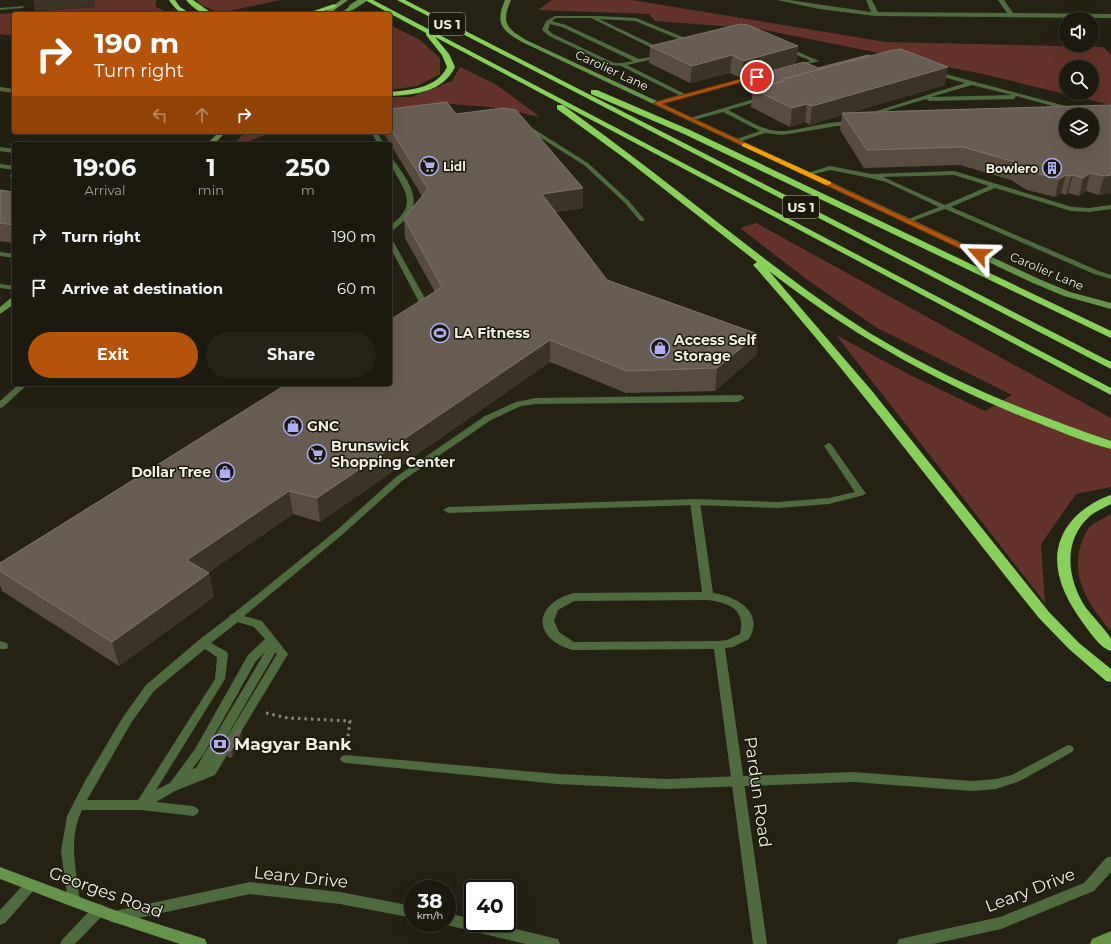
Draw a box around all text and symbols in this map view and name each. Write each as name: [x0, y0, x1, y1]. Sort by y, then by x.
map controls: [1059, 12, 1099, 148]
button: sound: [1059, 12, 1099, 52]
road number: US 1: [429, 13, 465, 35]
text: 190 m: [94, 26, 179, 60]
icon: right: [28, 28, 80, 80]
street label: Carolier Lane: [573, 47, 651, 93]
text: Turn right: [94, 60, 184, 82]
pin: [740, 60, 774, 94]
button: search: [1059, 60, 1099, 100]
icon: arrive: [746, 66, 768, 88]
icon: left: [149, 104, 171, 126]
icon: ahead: [191, 104, 213, 126]
icon: right: [233, 104, 255, 126]
button: layers: [1059, 108, 1099, 148]
text: 19:06: [74, 153, 136, 182]
text: 1: [206, 153, 216, 182]
text: 250: [286, 153, 330, 182]
supermarket icon: Lidl: [418, 155, 440, 177]
building icon: Bowlero: [1041, 157, 1063, 179]
place label: Lidl: [443, 159, 466, 174]
place label: Bowlero: [986, 161, 1038, 176]
text: Arrival: [84, 182, 125, 198]
text: min: [198, 182, 224, 198]
text: m: [301, 182, 315, 198]
road number: US 1: [783, 196, 819, 218]
icon: right: [28, 225, 50, 247]
text: Turn right: [62, 227, 141, 246]
text: 190 m: [332, 227, 376, 246]
position arrow: [958, 233, 1000, 275]
street label: Carolier Lane: [1008, 249, 1086, 293]
icon: arrive: [28, 277, 50, 299]
text: Arrive at destination: [62, 279, 223, 298]
text: 60 m: [337, 279, 376, 298]
sports icon: LA Fitness: [429, 322, 451, 344]
place label: LA Fitness: [454, 324, 530, 342]
place label: Access Self Storage: [673, 331, 757, 365]
button: Exit: [28, 332, 198, 378]
button: Share: [206, 332, 376, 378]
shop icon: Access Self Storage: [649, 337, 671, 359]
shop icon: GNC: [282, 415, 304, 437]
place label: GNC: [307, 417, 339, 435]
place label: Brunswick Shopping Center: [331, 437, 455, 471]
supermarket icon: Brunswick Shopping Center: [306, 443, 328, 465]
shop icon: Dollar Tree: [214, 461, 236, 483]
place label: Dollar Tree: [131, 463, 211, 481]
bank icon: Magyar Bank: [209, 733, 231, 755]
place label: Magyar Bank: [234, 734, 352, 754]
street label: Pardun Road: [740, 735, 776, 849]
street label: Georges Road: [46, 862, 166, 922]
street label: Leary Drive: [253, 862, 349, 892]
street label: Leary Drive: [982, 864, 1078, 916]
speed limit sign: 40: [464, 880, 516, 932]
text: 38: [417, 889, 443, 913]
text: km/h: [417, 909, 443, 922]

